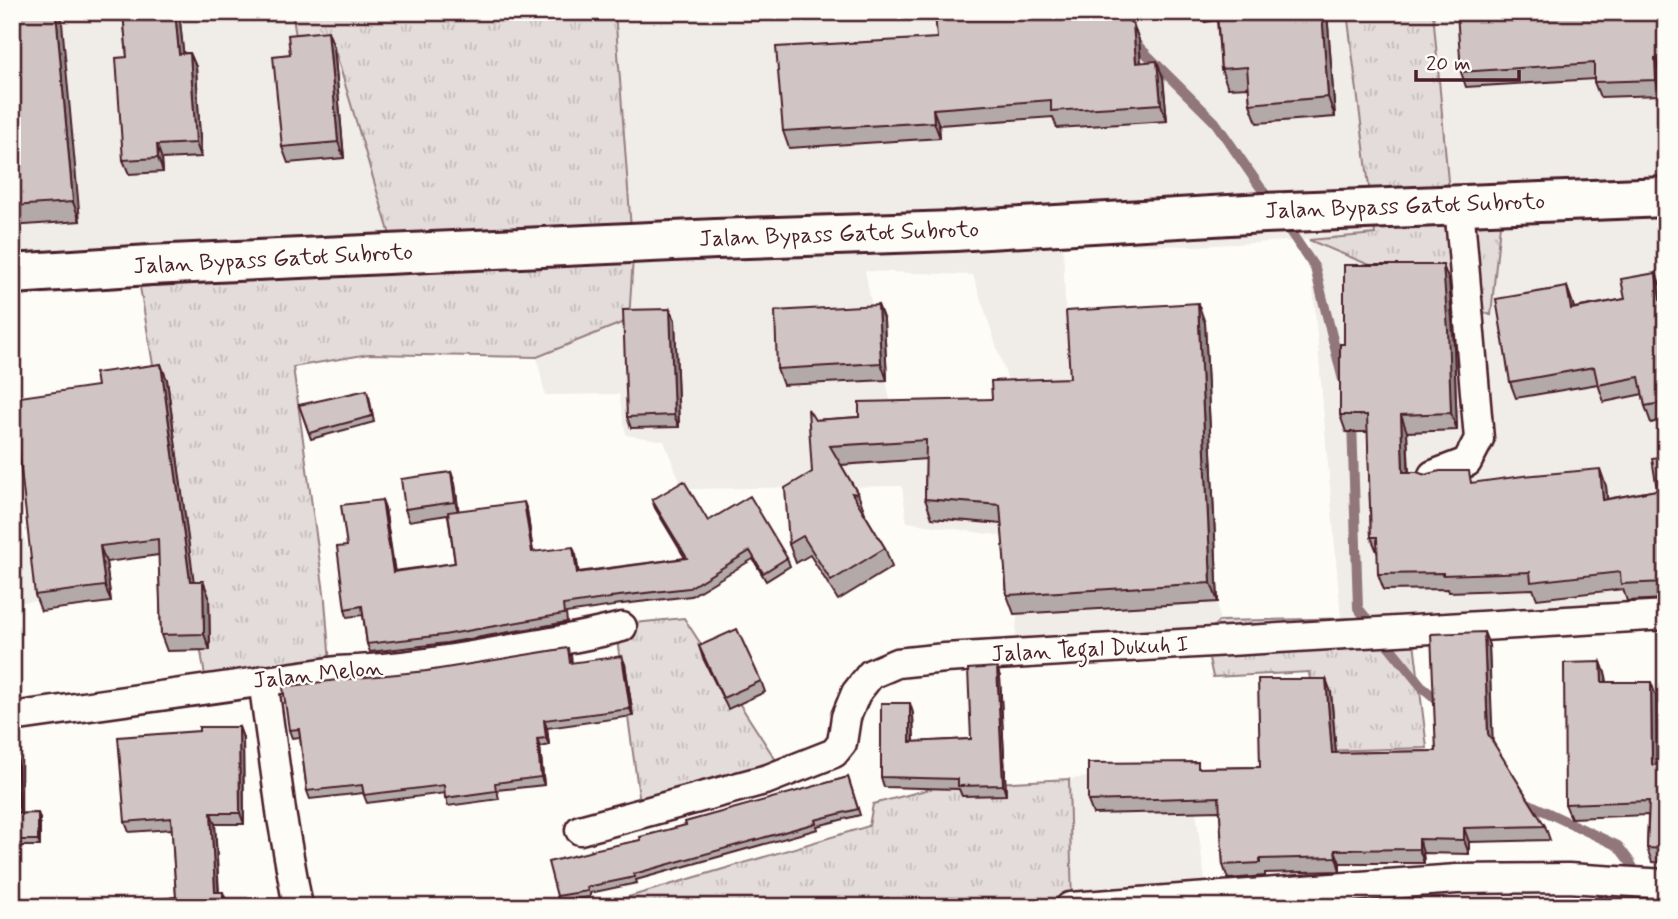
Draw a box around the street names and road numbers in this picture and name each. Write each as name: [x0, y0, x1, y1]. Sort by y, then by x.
street label: Jalan Bypass Gatot Subroto: [1264, 187, 1546, 227]
street label: Jalan Bypass Gatot Subroto: [698, 215, 980, 255]
street label: Jalan Bypass Gatot Subroto: [132, 238, 414, 282]
street label: Jalan Tegal Dukuh I: [990, 630, 1190, 672]
street label: Jalan Melon: [251, 653, 385, 697]

